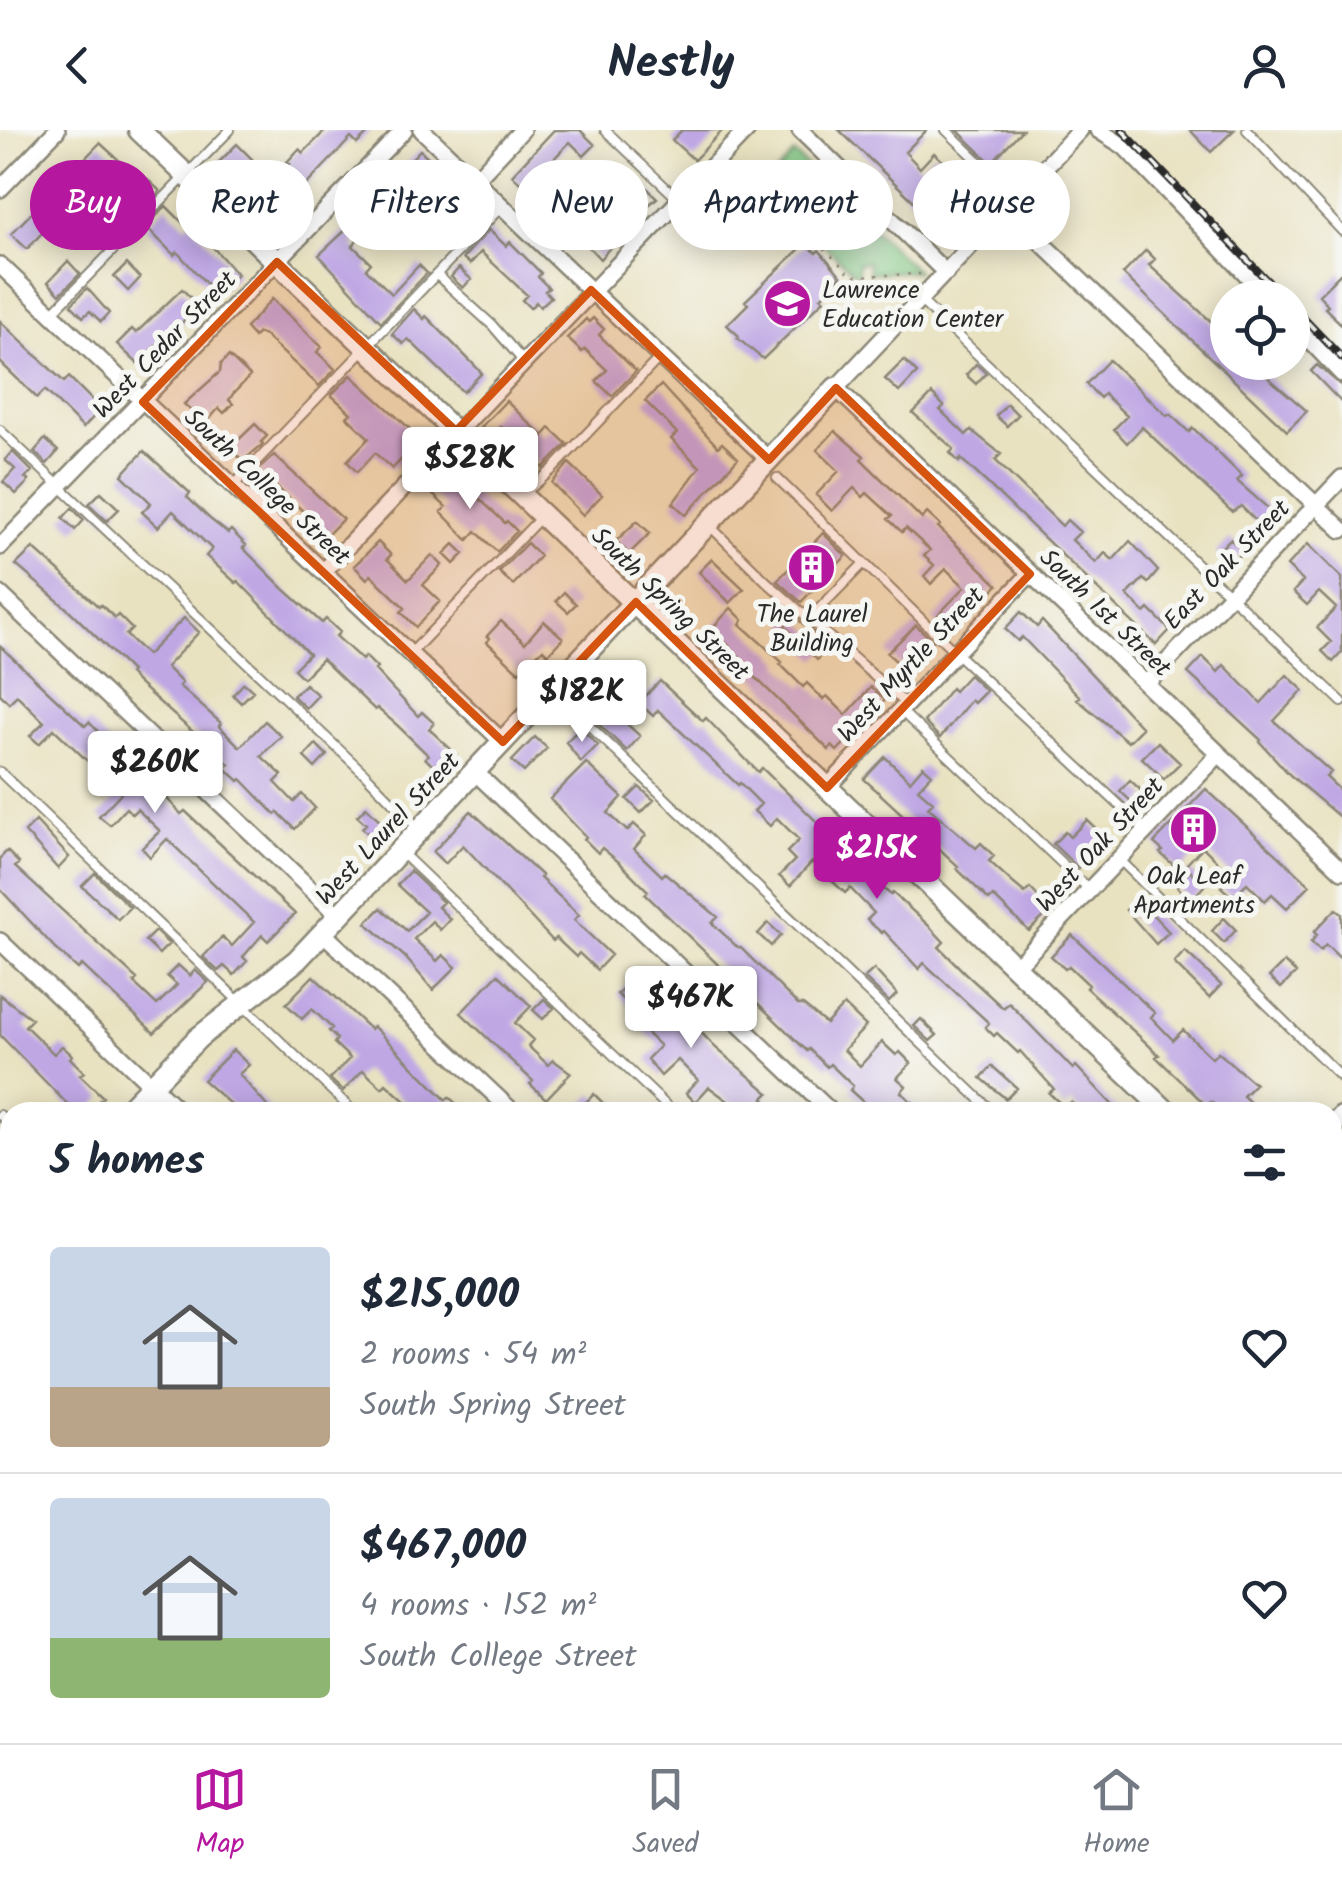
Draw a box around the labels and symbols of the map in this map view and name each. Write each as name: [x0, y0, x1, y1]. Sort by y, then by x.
street label: West Cedar Street: [84, 262, 247, 429]
place label: Lawrence Education Center: [822, 271, 1005, 340]
school or university icon: Lawrence Education Center: [761, 277, 813, 329]
street label: South College Street: [174, 399, 360, 576]
pin: $528K: [400, 427, 540, 512]
street label: East Oak Street: [1154, 491, 1301, 640]
street label: South Spring Street: [581, 518, 758, 691]
street label: South 1st Street: [1029, 540, 1180, 688]
building icon: The Laurel Building: [786, 541, 838, 593]
street label: West Myrtle Street: [828, 578, 995, 753]
place label: The Laurel Building: [756, 595, 868, 664]
pin: $182K: [512, 660, 652, 745]
pin: $260K: [85, 731, 225, 816]
street label: West Laurel Street: [306, 743, 471, 915]
street label: West Oak Street: [1027, 768, 1174, 922]
building icon: Oak Leaf Apartments: [1168, 803, 1220, 855]
pin: $215K: [807, 817, 947, 902]
place label: Oak Leaf Apartments: [1133, 857, 1255, 926]
pin: $467K: [621, 966, 761, 1051]

